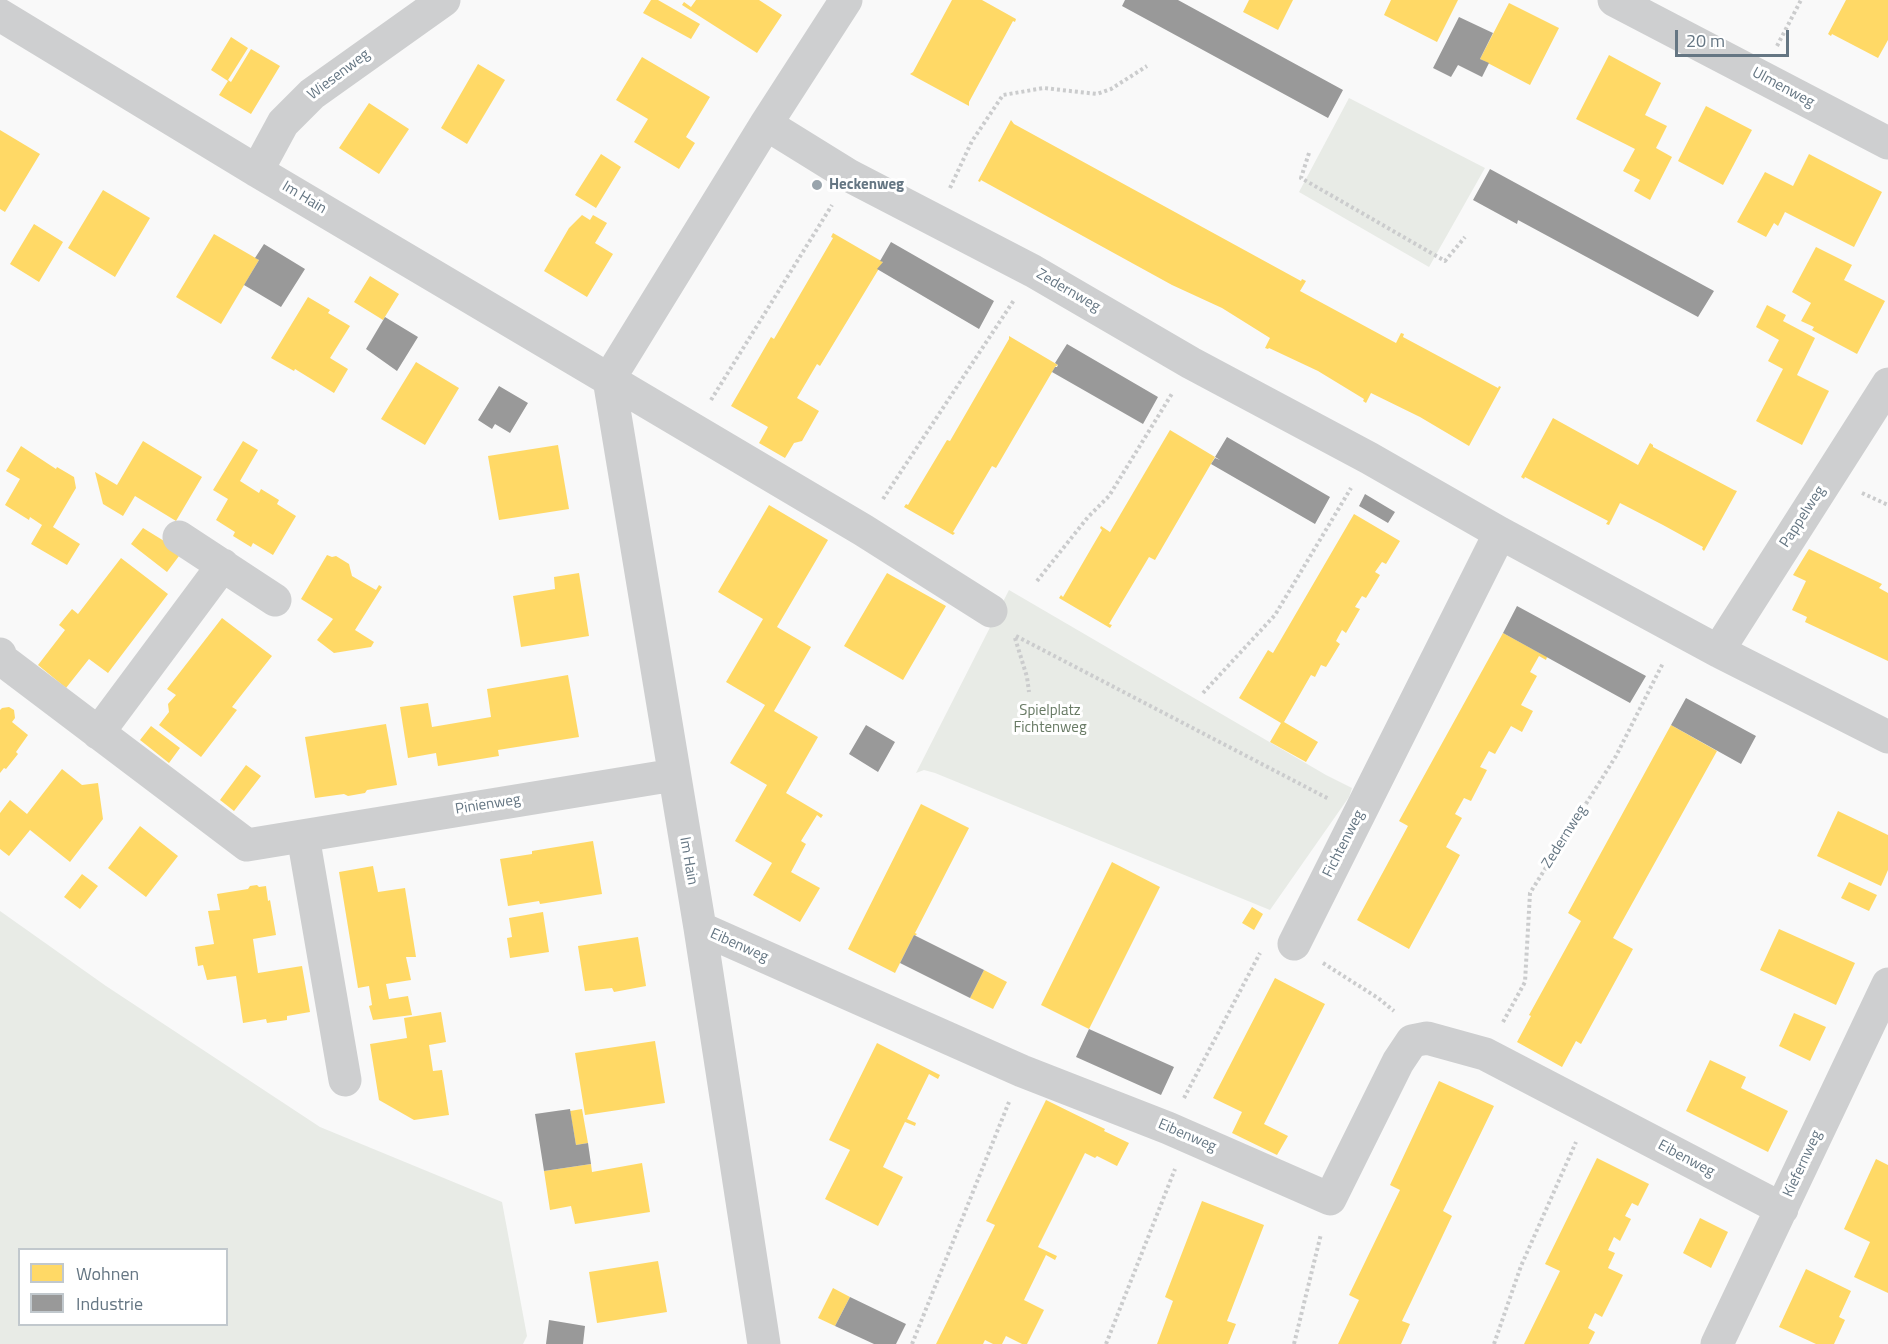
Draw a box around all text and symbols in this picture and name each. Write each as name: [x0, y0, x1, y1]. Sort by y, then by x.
scale bar: [1678, 18, 1792, 56]
text: 20 m: [1686, 27, 1725, 54]
street label: Wiesenweg: [304, 46, 374, 104]
street label: Ulmenweg: [1749, 64, 1817, 112]
place label: Heckenweg: [829, 176, 904, 194]
street label: Im Hain: [279, 178, 329, 218]
marker: Heckenweg: [810, 178, 824, 192]
street label: Zedernweg: [1033, 266, 1103, 316]
street label: Pappelweg: [1776, 483, 1830, 551]
park label: Spielplatz Fichtenweg: [1013, 702, 1087, 737]
street label: Pinienweg: [454, 791, 522, 819]
street label: Zedernweg: [1539, 802, 1591, 872]
street label: Fichtenweg: [1319, 807, 1369, 881]
street label: Im Hain: [675, 836, 701, 886]
street label: Eibenweg: [707, 925, 771, 967]
street label: Eibenweg: [1155, 1116, 1219, 1156]
street label: Kiefernweg: [1780, 1128, 1826, 1200]
street label: Eibenweg: [1655, 1137, 1717, 1181]
legend: [18, 1248, 228, 1326]
text: Wohnen: [76, 1260, 139, 1287]
text: Industrie: [76, 1290, 143, 1317]

